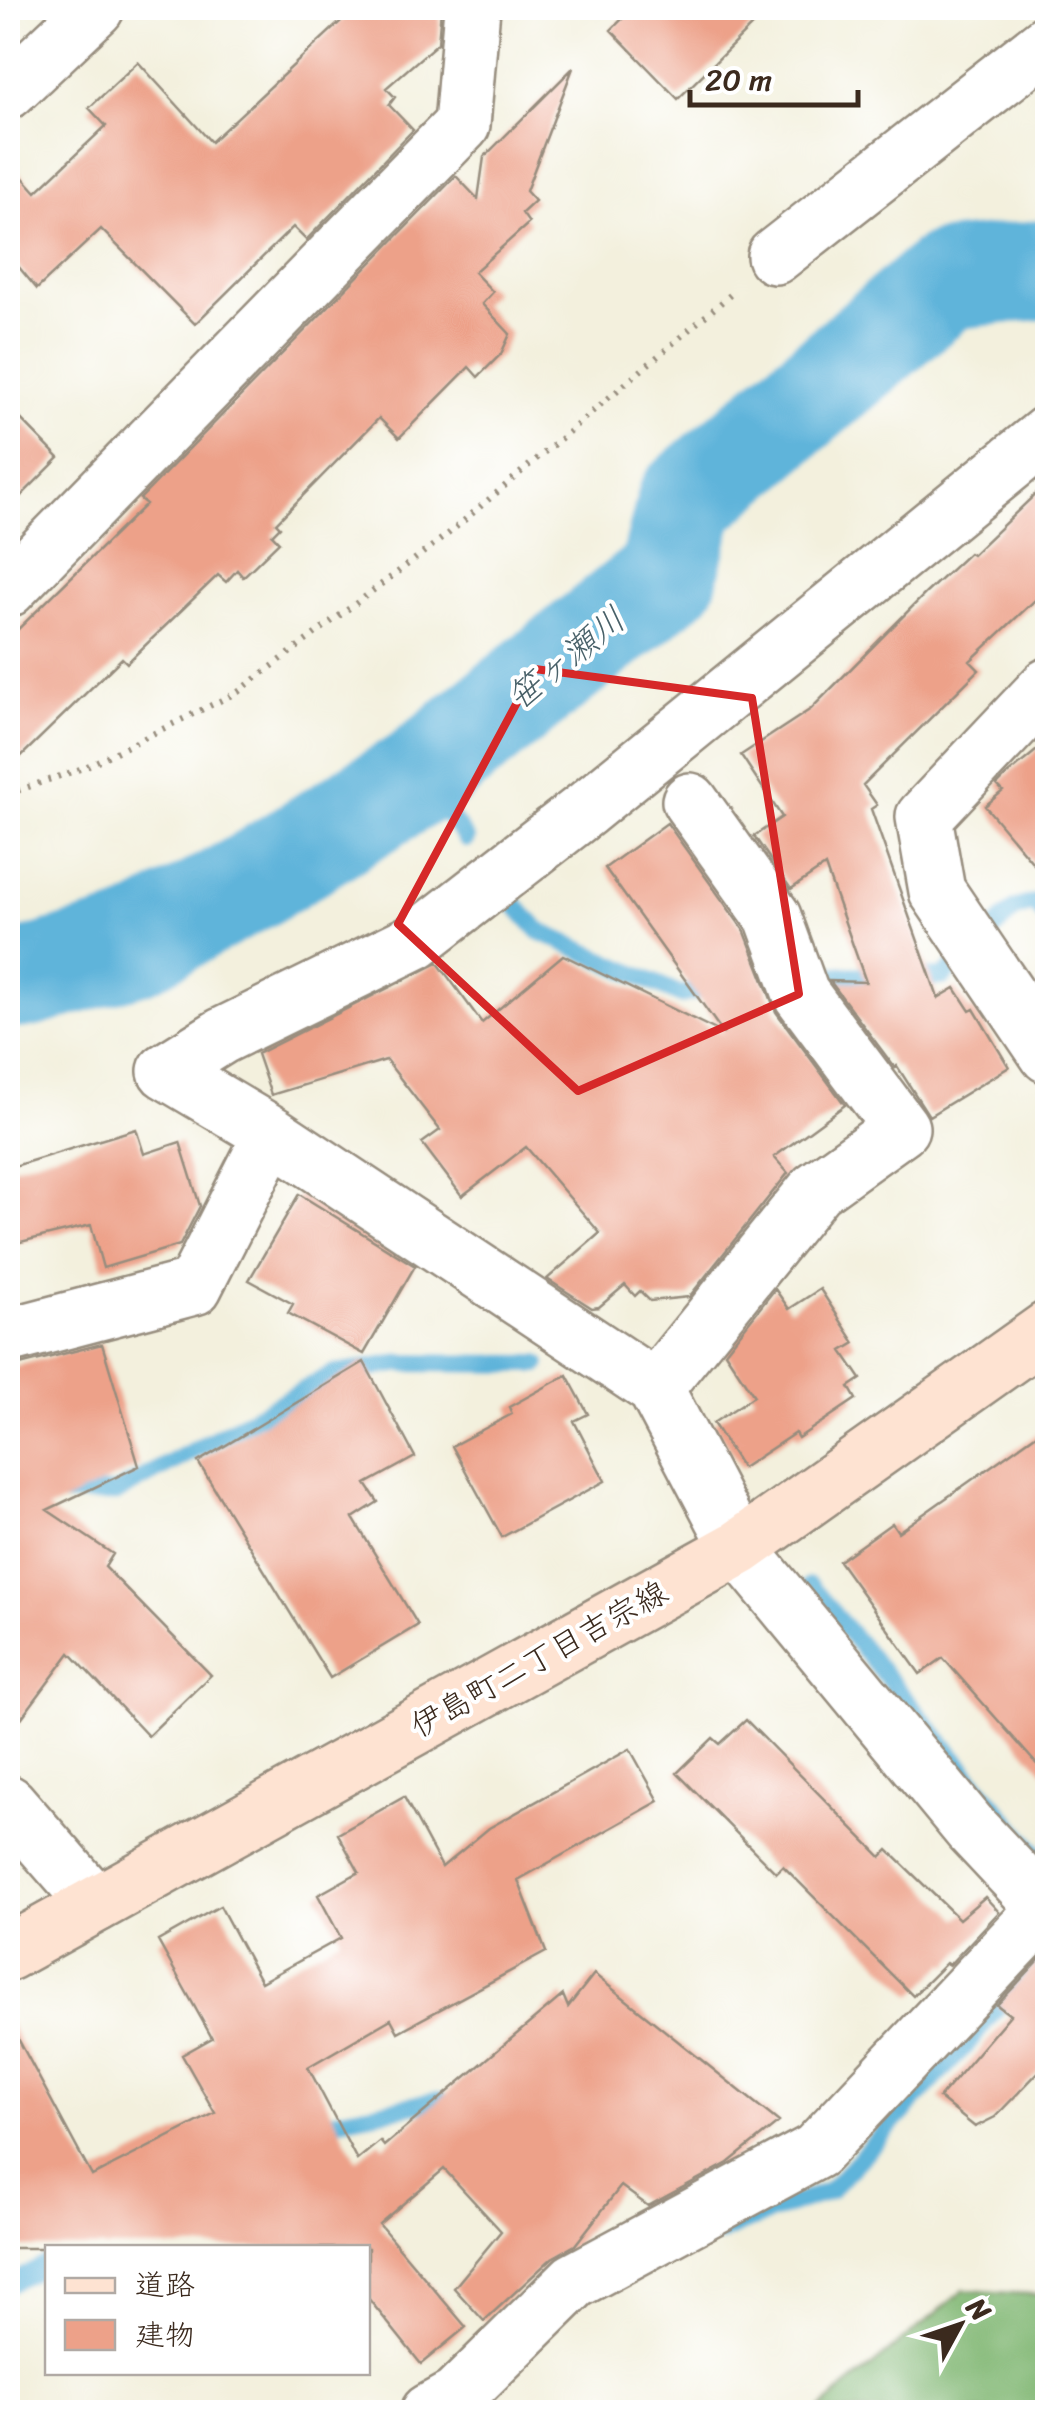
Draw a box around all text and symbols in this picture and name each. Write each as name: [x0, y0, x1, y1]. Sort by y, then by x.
scale bar: [690, 45, 858, 107]
text: 20 m: [705, 53, 772, 107]
water label: 笹ヶ瀬川: [492, 590, 640, 726]
street label: 伊島町二丁目吉宗線: [399, 1564, 679, 1754]
legend: [45, 2245, 370, 2375]
text: 道路: [135, 2258, 195, 2312]
north arrow: [910, 2275, 1010, 2375]
text: N: [953, 2285, 1004, 2333]
text: 建物: [135, 2308, 195, 2362]

